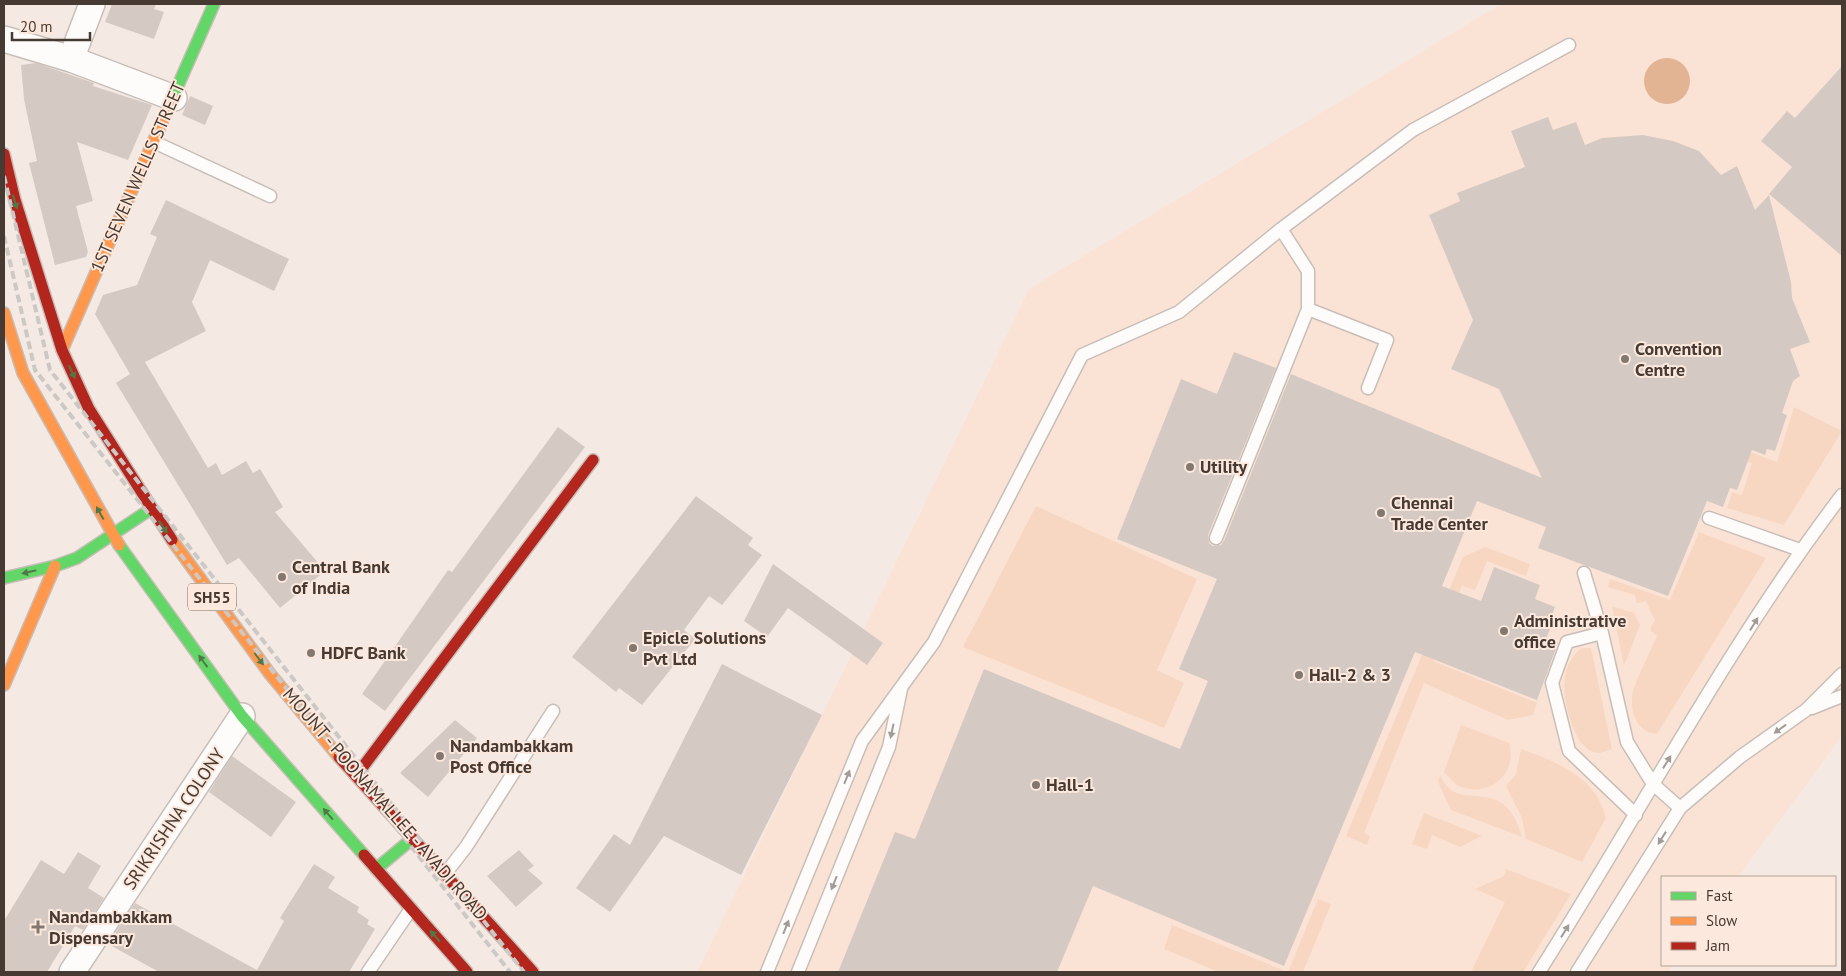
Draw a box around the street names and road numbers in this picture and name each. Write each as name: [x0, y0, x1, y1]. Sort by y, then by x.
street label: 1ST SEVEN WELLS STREET: [85, 78, 190, 276]
road number: SH55: [188, 584, 236, 610]
street label: MOUNT - POONAMALLEE - AVADI ROAD: [278, 683, 493, 925]
street label: SRIKRISHNA COLONY: [118, 744, 229, 894]

